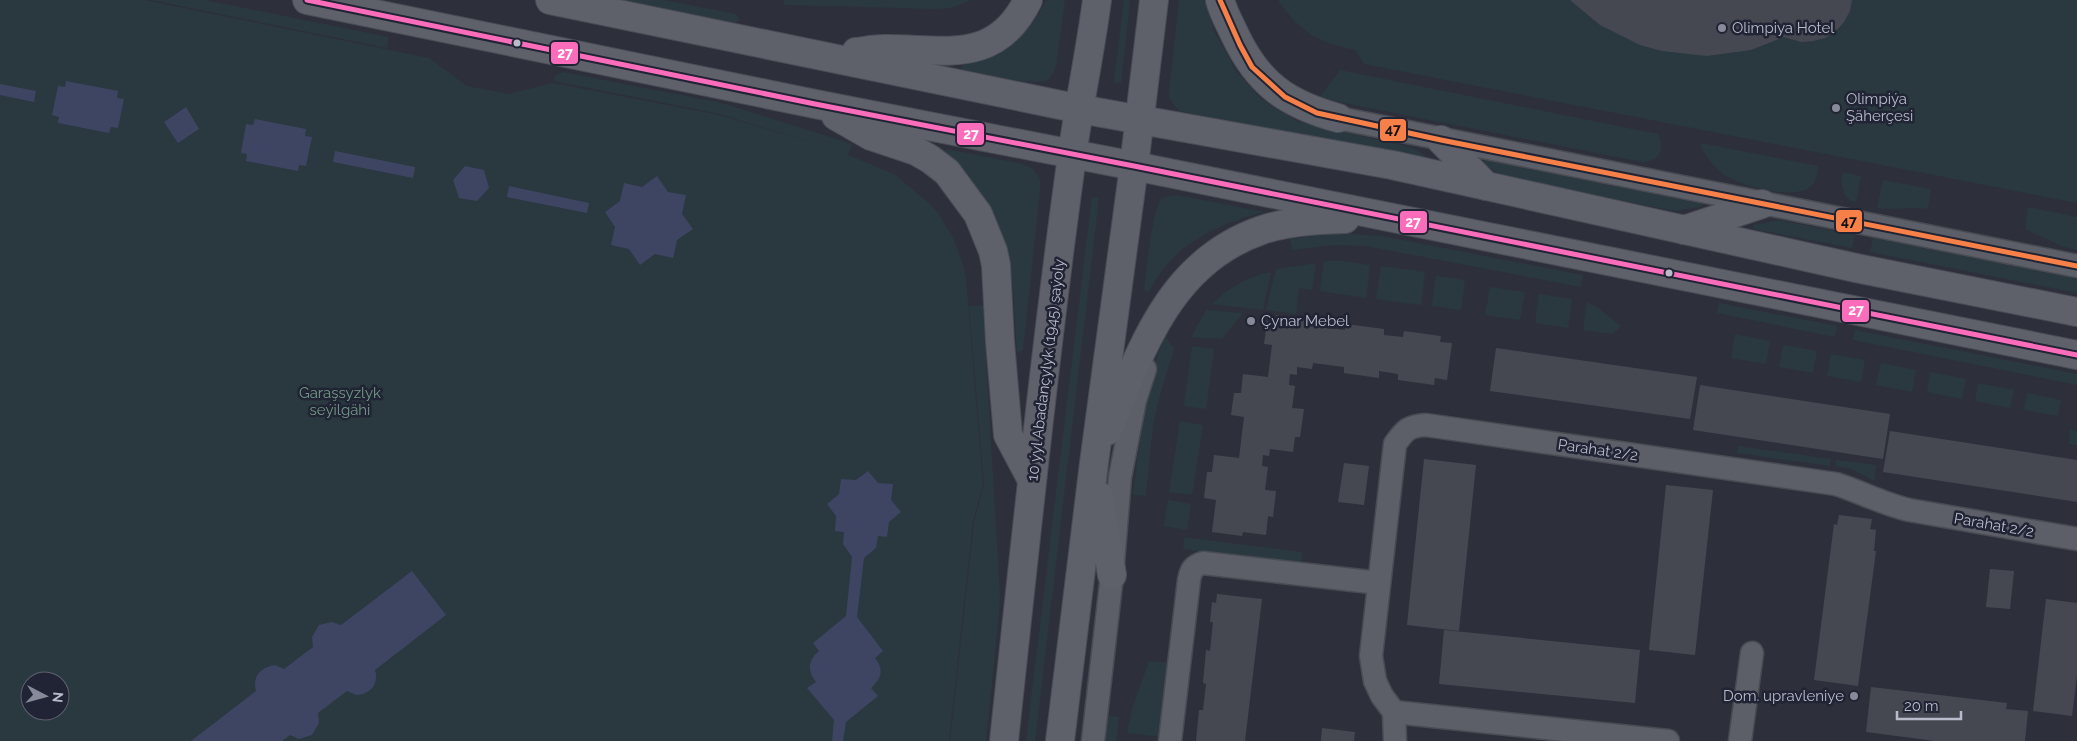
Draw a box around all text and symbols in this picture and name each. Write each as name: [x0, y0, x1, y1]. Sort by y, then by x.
place label: Olimpiya Hotel: [1732, 19, 1835, 37]
marker: Olimpiya Hotel: [1716, 22, 1728, 34]
unlabelled marker: [512, 38, 522, 48]
line badge: 27: [550, 41, 579, 65]
text: 27: [557, 45, 573, 61]
place label: Olimpiýa Şäherçesi: [1846, 90, 1913, 125]
marker: Olimpiýa Şäherçesi: [1830, 102, 1842, 114]
line badge: 47: [1379, 118, 1407, 142]
text: 47: [1385, 121, 1401, 137]
line badge: 27: [956, 122, 985, 146]
text: 27: [963, 126, 979, 142]
line badge: 47: [1835, 209, 1863, 233]
line badge: 27: [1399, 210, 1428, 234]
text: 47: [1841, 213, 1857, 229]
text: 27: [1405, 214, 1421, 230]
street label: 10 ýyl Abadançylyk (1945) şaýoly: [1023, 258, 1069, 482]
unlabelled marker: [1664, 268, 1674, 278]
line badge: 27: [1841, 299, 1870, 323]
text: 27: [1848, 302, 1864, 318]
place label: Çynar Mebel: [1261, 312, 1350, 330]
marker: Çynar Mebel: [1245, 315, 1257, 327]
park label: Garaşsyzlyk seýilgähi: [299, 384, 381, 419]
street label: Parahat 2/2: [1557, 435, 1639, 465]
street label: Parahat 2/2: [1953, 509, 2036, 541]
north arrow: [20, 671, 70, 721]
place label: Dom. upravleniye: [1723, 687, 1844, 705]
scale bar: [1897, 688, 1961, 720]
marker: Dom. upravleniye: [1848, 690, 1860, 702]
text: N: [49, 691, 66, 704]
text: 20 m: [1904, 697, 1939, 715]

